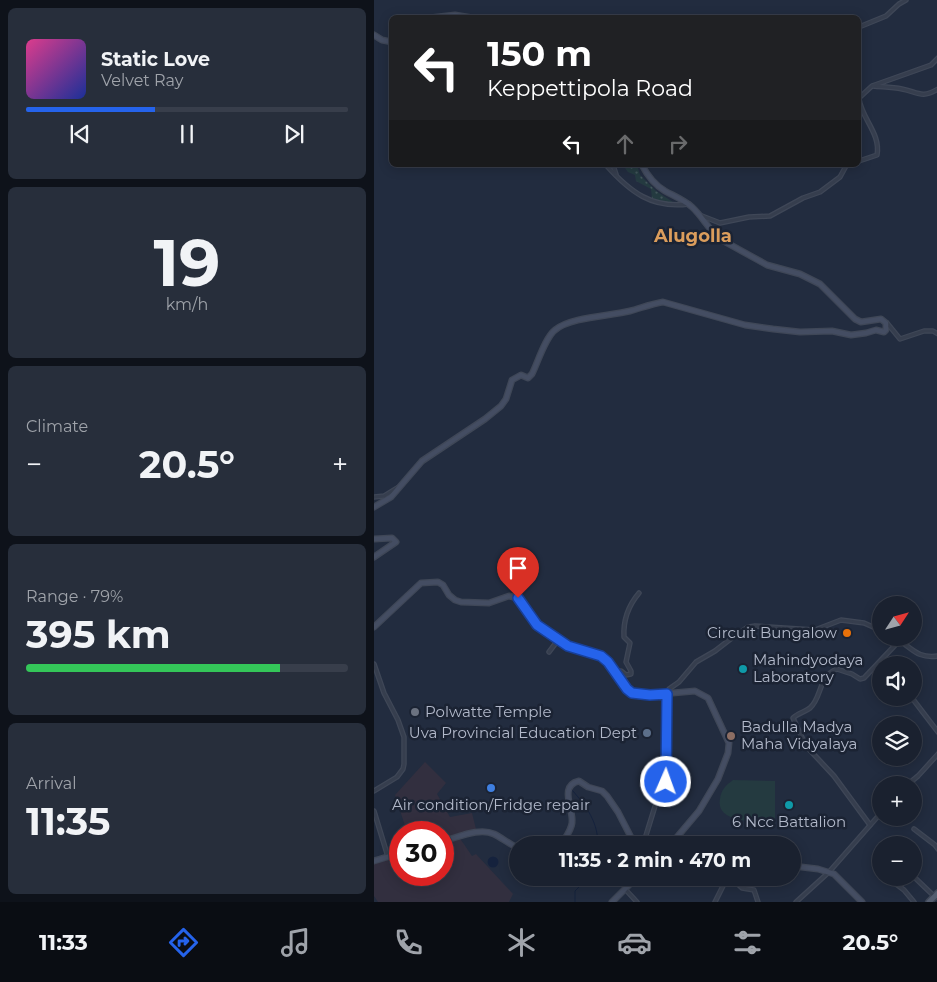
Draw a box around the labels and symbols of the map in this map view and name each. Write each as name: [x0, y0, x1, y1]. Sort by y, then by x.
district label: Alugolla: [653, 225, 732, 247]
pin: [497, 547, 539, 598]
north arrow: [872, 596, 922, 646]
place label: Circuit Bungalow: [707, 623, 838, 642]
marker: Circuit Bungalow: [841, 627, 853, 639]
place label: Mahindyodaya Laboratory: [753, 650, 863, 686]
marker: Mahindyodaya Laboratory: [737, 663, 749, 675]
place label: Polwatte Temple: [425, 702, 551, 721]
marker: Polwatte Temple: [409, 706, 421, 718]
place label: Badulla Madya Maha Vidyalaya: [741, 717, 857, 753]
place label: Uva Provincial Education Dept: [409, 723, 637, 742]
marker: Uva Provincial Education Dept: [641, 727, 653, 739]
marker: Badulla Madya Maha Vidyalaya: [725, 730, 737, 742]
position arrow: [639, 755, 691, 807]
marker: Air condition/Fridge repair: [485, 782, 497, 794]
place label: Air condition/Fridge repair: [392, 795, 590, 814]
marker: 6 Ncc Battalion: [783, 799, 795, 811]
place label: 6 Ncc Battalion: [732, 812, 846, 831]
speed limit sign: 30: [389, 821, 454, 886]

